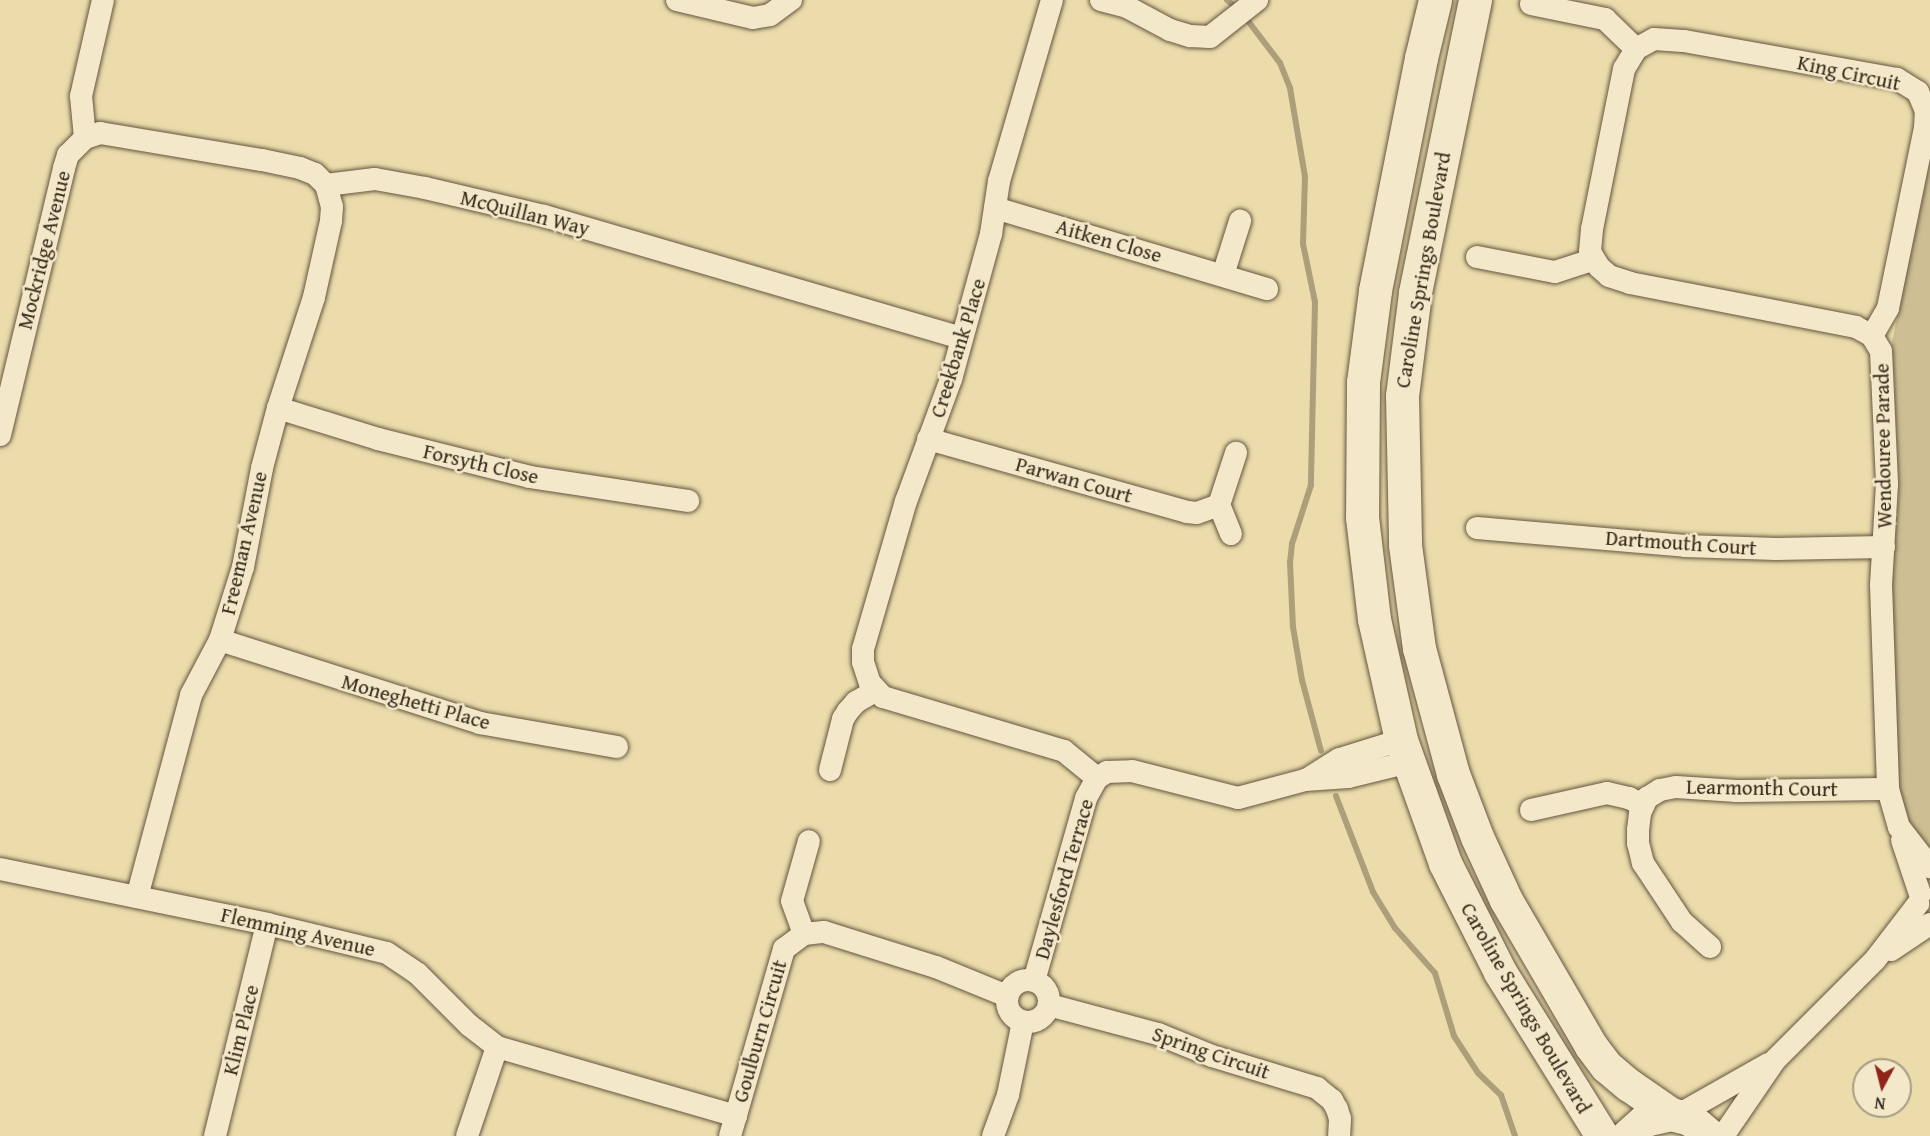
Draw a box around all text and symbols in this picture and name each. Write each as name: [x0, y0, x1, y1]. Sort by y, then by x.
street label: King Circuit: [1795, 50, 1903, 96]
street label: Caroline Springs Boulevard: [1390, 150, 1456, 390]
street label: Mockridge Avenue: [12, 168, 76, 332]
street label: McQuillan Way: [458, 185, 592, 241]
street label: Aitken Close: [1053, 214, 1165, 268]
street label: Creekbank Place: [925, 275, 991, 421]
street label: Wendouree Parade: [1869, 363, 1897, 529]
street label: Forsyth Close: [421, 438, 541, 490]
street label: Parwan Court: [1013, 451, 1135, 509]
street label: Freeman Avenue: [215, 469, 273, 617]
street label: Dartmouth Court: [1605, 525, 1757, 561]
street label: Moneghetti Place: [339, 669, 493, 735]
street label: Learmonth Court: [1686, 774, 1838, 802]
street label: Daylesford Terrace: [1029, 796, 1099, 962]
street label: Caroline Springs Boulevard: [1455, 898, 1597, 1118]
street label: Flemming Avenue: [218, 902, 378, 962]
street label: Goulburn Circuit: [728, 957, 792, 1105]
street label: Klim Place: [218, 982, 264, 1078]
street label: Spring Circuit: [1149, 1021, 1273, 1085]
north arrow: [1852, 1058, 1912, 1118]
text: N: [1873, 1091, 1887, 1116]

